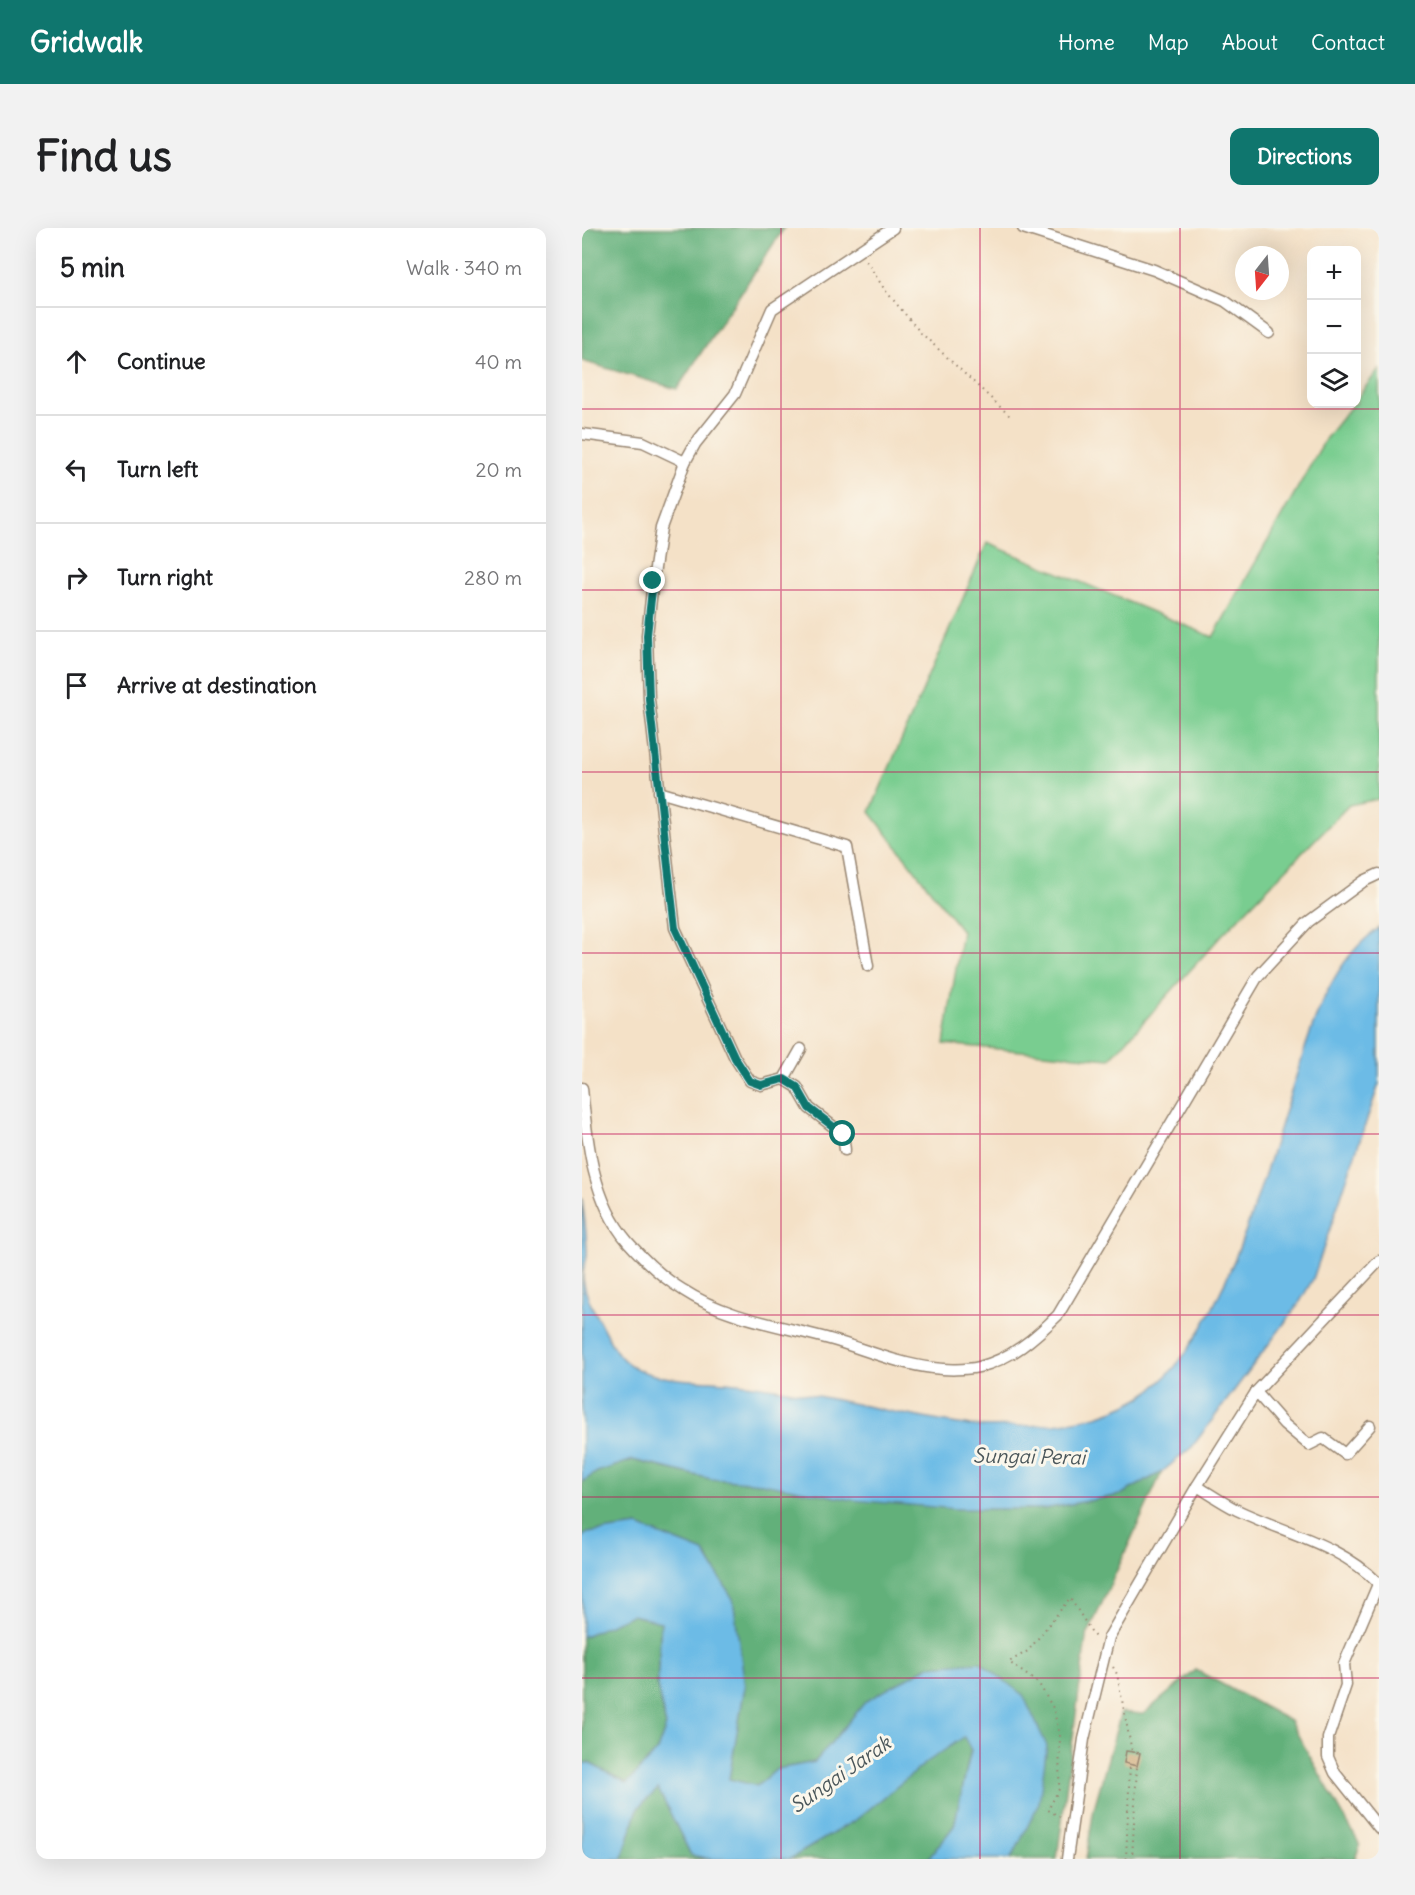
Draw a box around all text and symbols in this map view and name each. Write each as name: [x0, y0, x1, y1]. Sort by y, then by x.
text: Gridwalk: [30, 24, 143, 60]
text: Home: [1058, 29, 1115, 56]
text: Map: [1148, 29, 1189, 56]
text: About: [1222, 29, 1278, 56]
text: Contact: [1311, 29, 1385, 56]
button: Directions: [1230, 128, 1379, 185]
text: Find us: [36, 130, 172, 182]
north arrow: [1235, 246, 1289, 300]
map controls: [1307, 246, 1361, 408]
button: +: [1307, 246, 1361, 300]
text: 5 min: [60, 251, 125, 284]
text: Walk · 340 m: [406, 255, 522, 280]
button: −: [1307, 300, 1361, 354]
icon: ahead: [60, 345, 93, 378]
text: Continue: [117, 347, 206, 375]
text: 40 m: [475, 349, 522, 374]
button: layers: [1307, 354, 1361, 408]
icon: left: [60, 453, 93, 486]
text: Turn left: [117, 455, 198, 483]
text: 20 m: [476, 457, 522, 482]
icon: right: [60, 561, 93, 594]
text: Turn right: [117, 563, 213, 591]
text: 280 m: [464, 565, 522, 590]
route end: [639, 567, 665, 593]
icon: arrive: [60, 669, 93, 702]
text: Arrive at destination: [117, 671, 317, 699]
route start: [829, 1120, 855, 1146]
water label: Sungai Perai: [973, 1443, 1088, 1470]
water label: Sungai Jarak: [785, 1729, 897, 1818]

